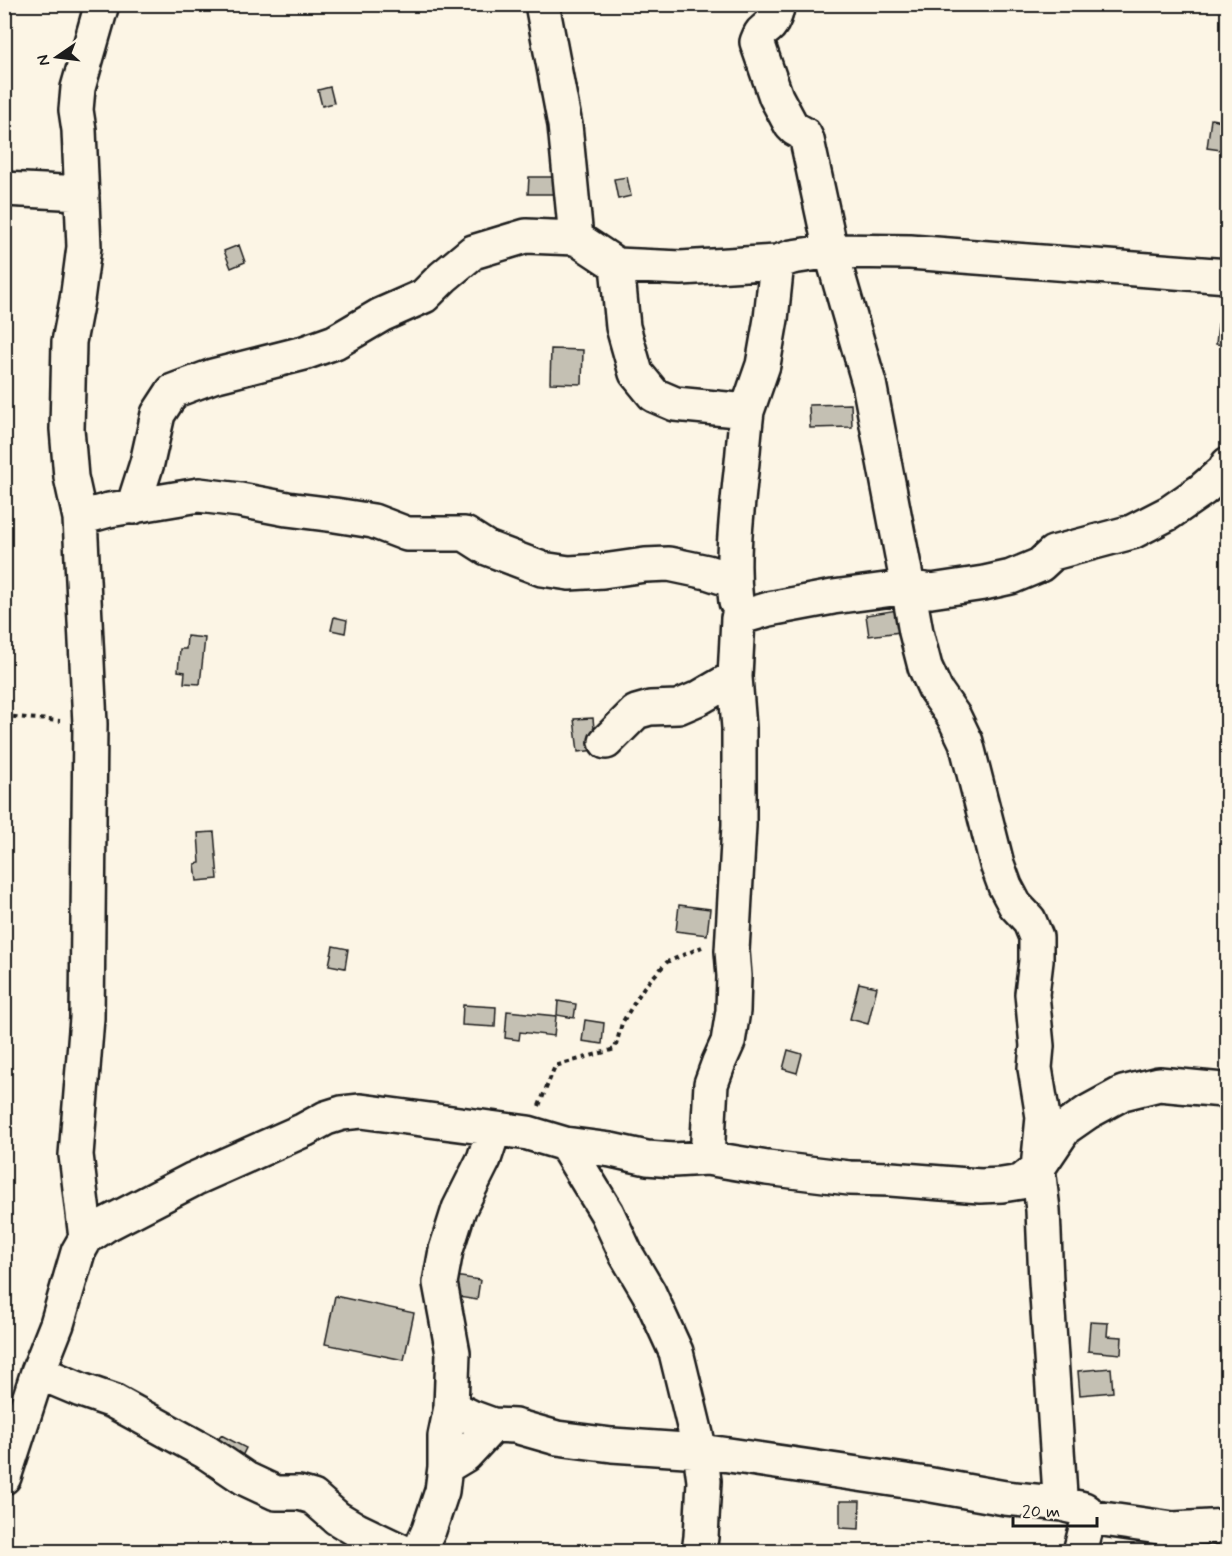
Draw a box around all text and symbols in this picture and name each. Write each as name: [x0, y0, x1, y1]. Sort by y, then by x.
north arrow: [27, 27, 87, 87]
text: N: [32, 53, 55, 68]
scale bar: [1013, 1490, 1097, 1528]
text: 20 m: [1022, 1500, 1060, 1524]

